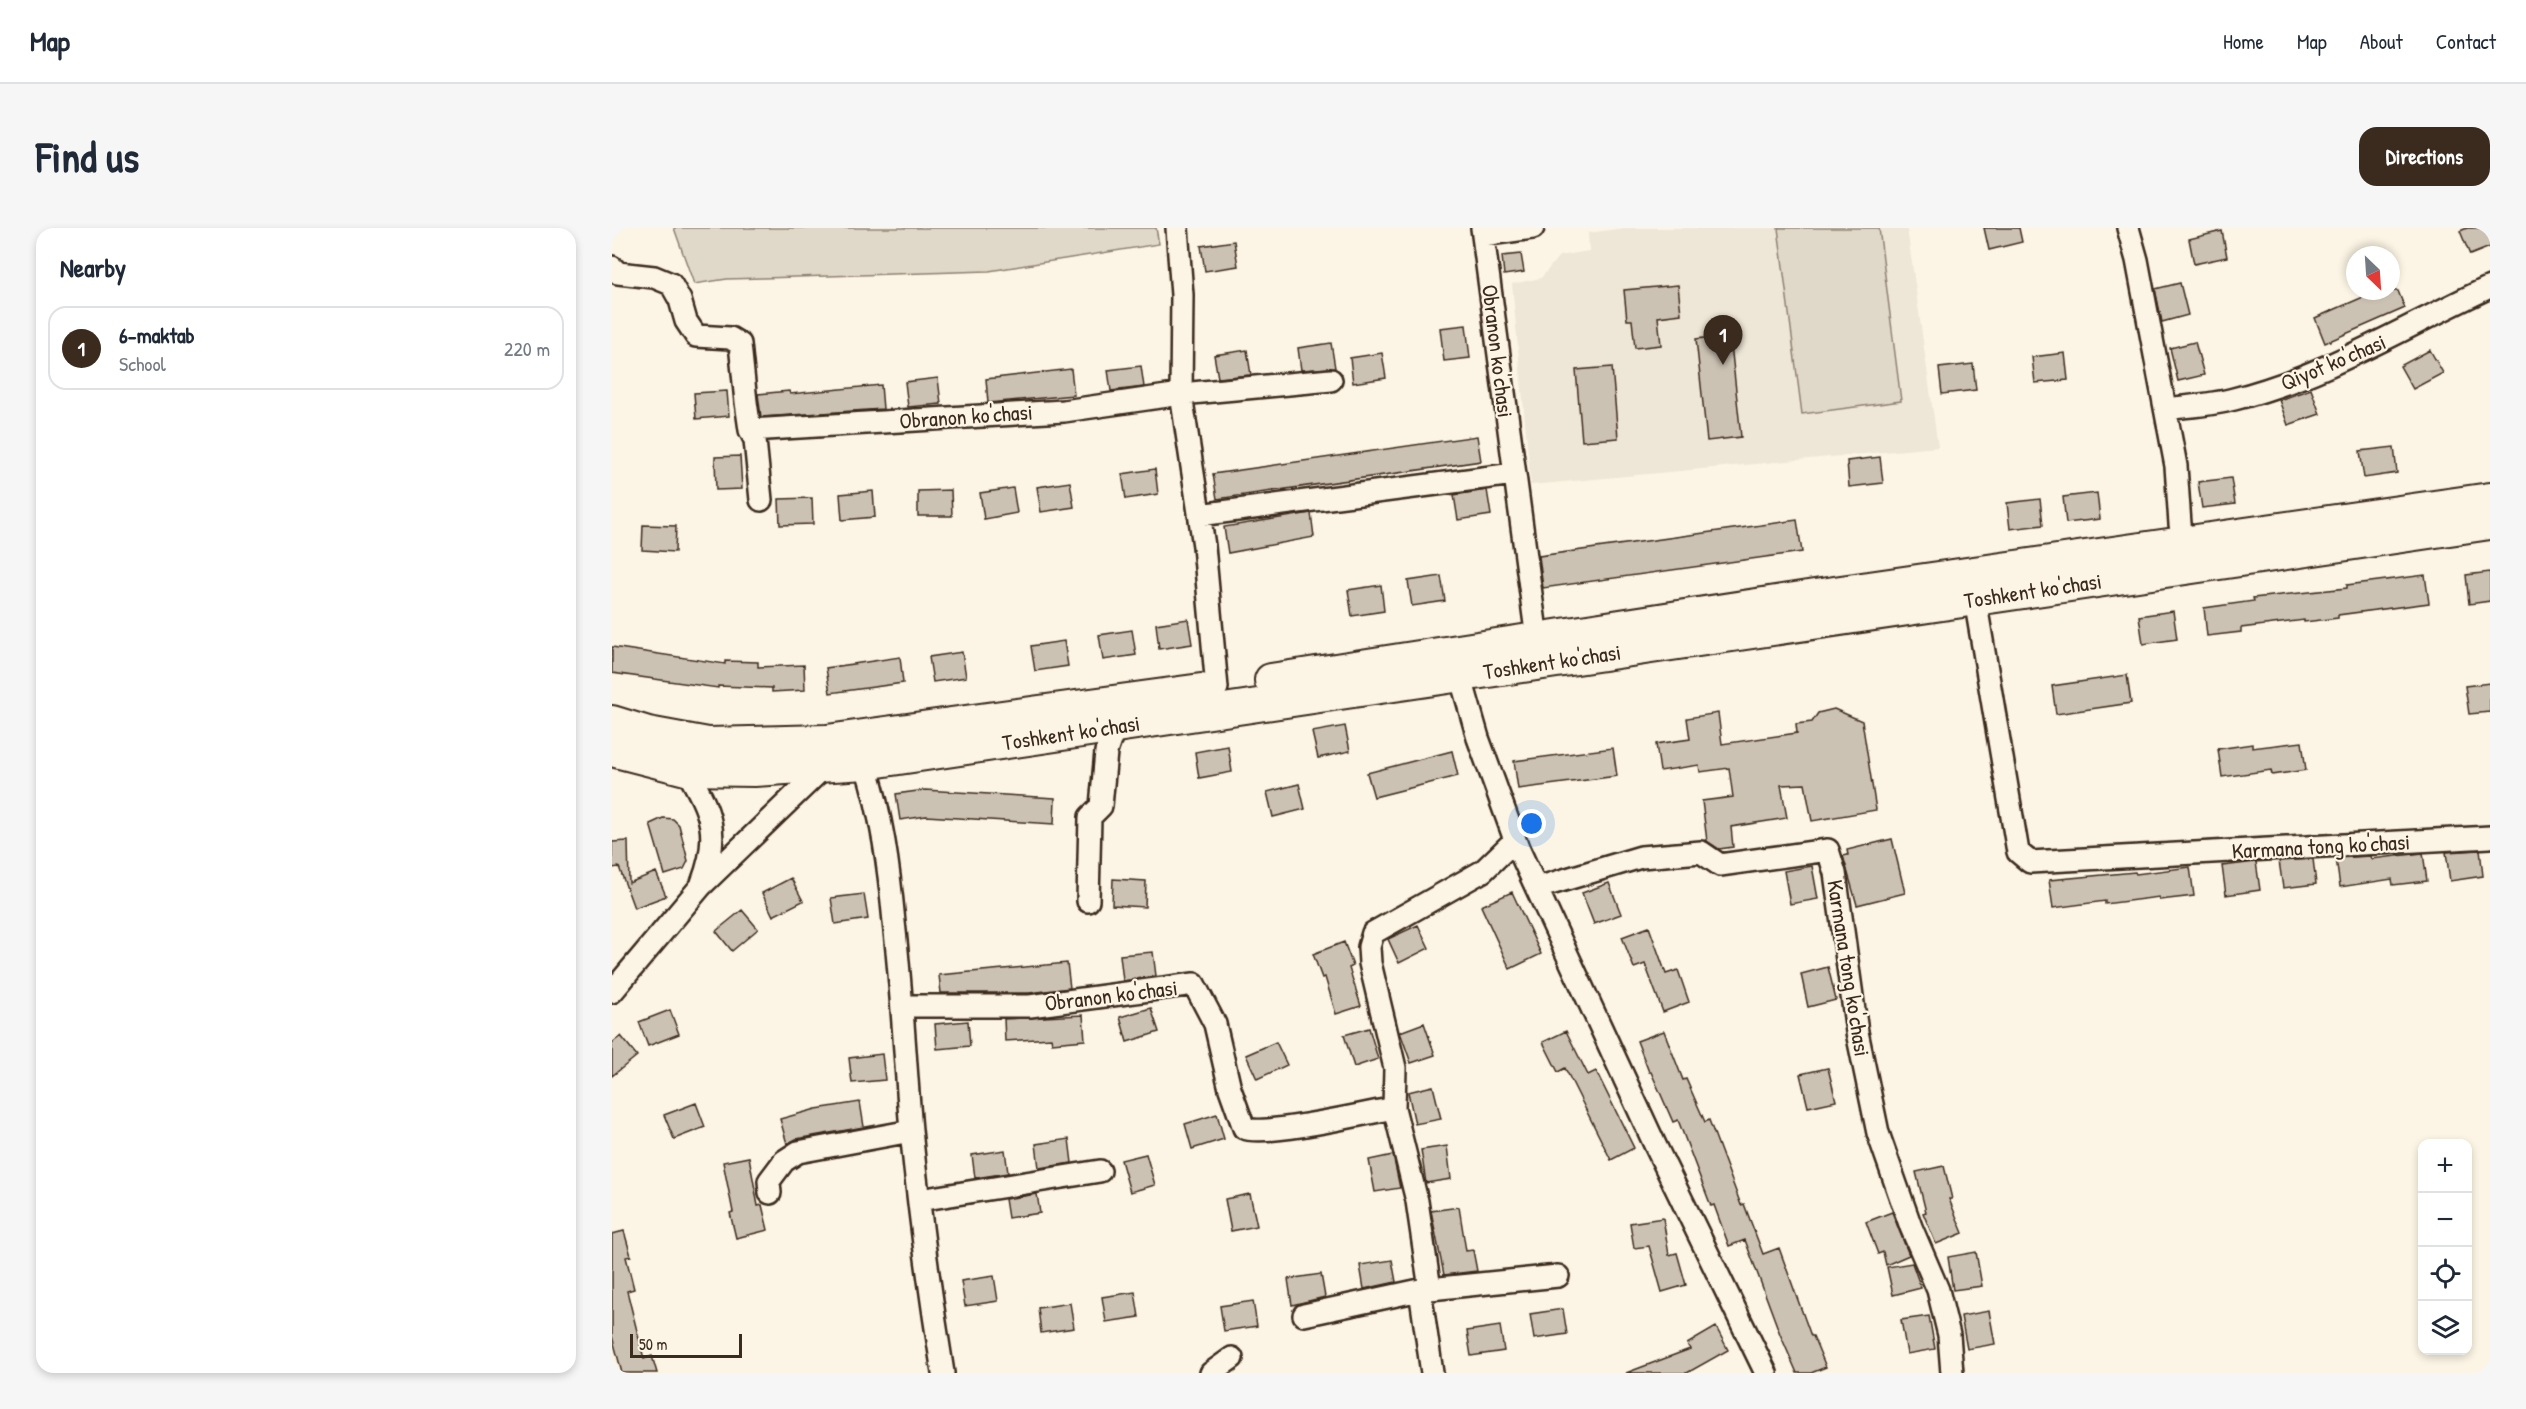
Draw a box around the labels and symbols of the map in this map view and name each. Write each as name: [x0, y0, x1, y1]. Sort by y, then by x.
north arrow: [2346, 246, 2400, 300]
street label: Obranon ko'chasi: [1475, 283, 1521, 419]
pin: 1: [1704, 316, 1742, 365]
street label: Qiyot ko'chasi: [2276, 326, 2390, 398]
street label: Obranon ko'chasi: [898, 396, 1034, 436]
street label: Toshkent ko'chasi: [1962, 566, 2104, 616]
street label: Toshkent ko'chasi: [1481, 637, 1623, 687]
street label: Toshkent ko'chasi: [1000, 708, 1142, 758]
your location: [1517, 809, 1546, 838]
street label: Karmana tong ko'chasi: [2231, 826, 2411, 866]
street label: Karmana tong ko'chasi: [1820, 878, 1878, 1058]
street label: Obranon ko'chasi: [1043, 972, 1179, 1018]
scale bar: [630, 1331, 742, 1358]

